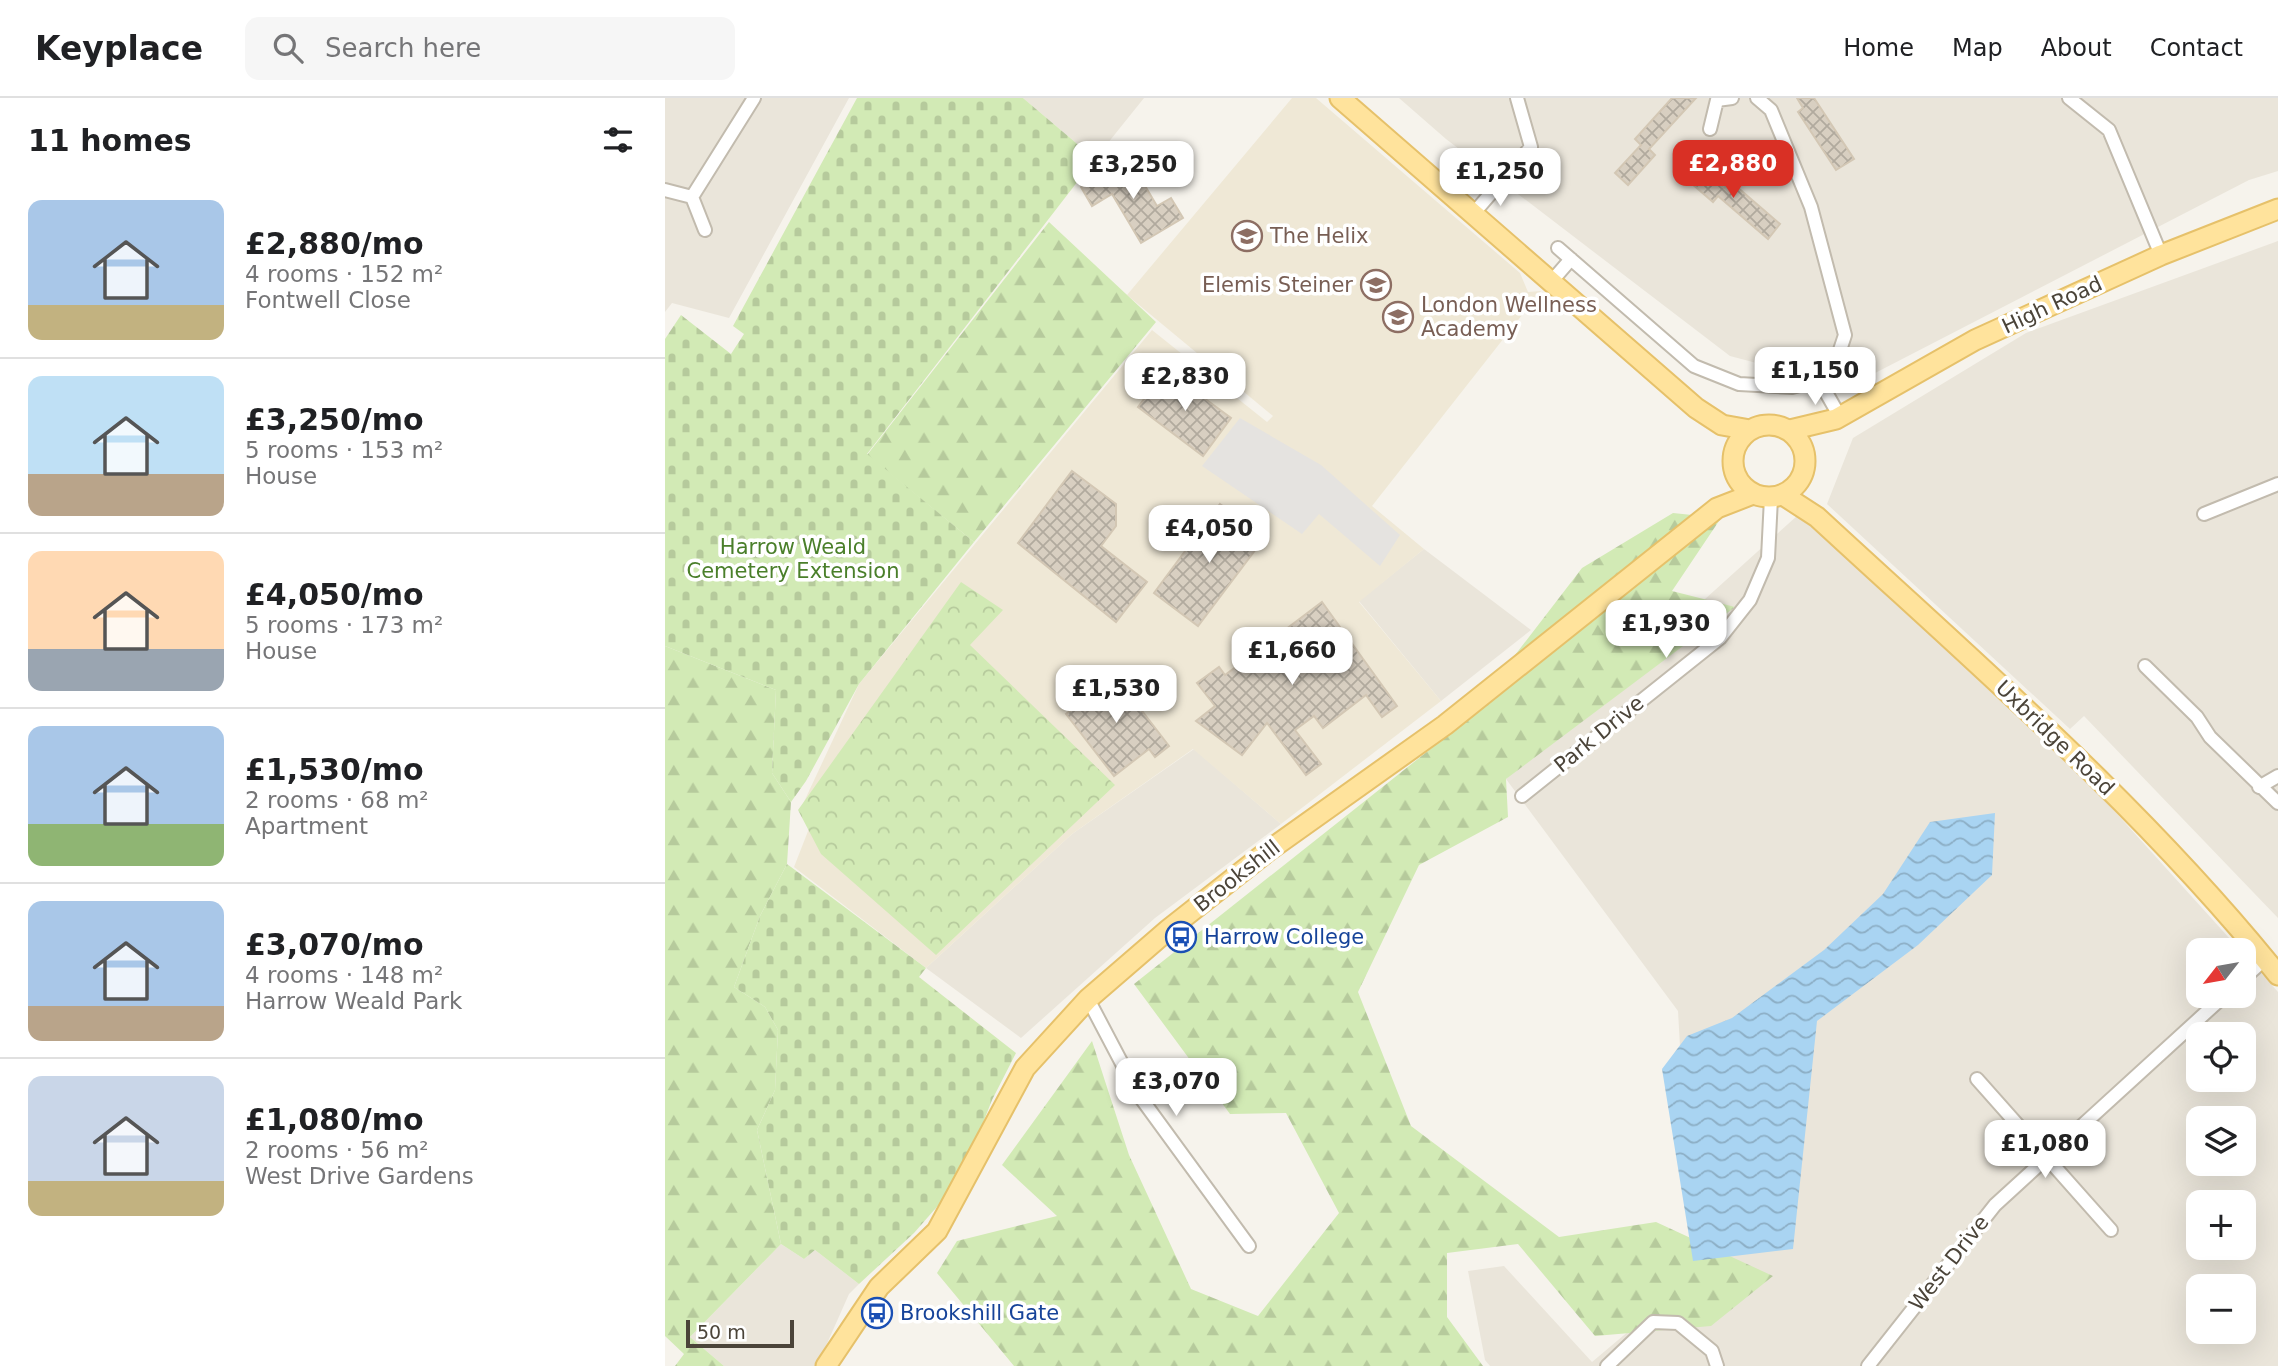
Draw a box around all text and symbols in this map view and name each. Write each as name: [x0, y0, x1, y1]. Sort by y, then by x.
search box: [245, 17, 735, 80]
text: Keyplace: [35, 29, 203, 68]
icon: search: [269, 29, 307, 67]
text: Search here: [325, 33, 481, 63]
text: Home: [1843, 34, 1914, 62]
text: Map: [1952, 34, 2003, 62]
text: About: [2041, 34, 2112, 62]
text: Contact: [2150, 34, 2243, 62]
icon: filters: [599, 121, 637, 159]
text: 11 homes: [28, 123, 192, 158]
pin: £2,880: [1676, 140, 1790, 200]
pin: £3,250: [1076, 141, 1190, 201]
pin: £1,250: [1443, 148, 1557, 208]
text: £2,880: [1689, 150, 1777, 176]
text: £3,250: [1089, 151, 1177, 177]
text: £1,250: [1456, 158, 1544, 184]
school or university icon: The Helix: [1230, 219, 1264, 253]
place label: The Helix: [1269, 224, 1369, 248]
text: £2,880/mo: [245, 226, 424, 261]
icon: home: [84, 228, 168, 312]
text: 4 rooms · 152 m²: [245, 261, 443, 287]
school or university icon: Elemis Steiner: [1359, 268, 1393, 302]
street label: High Road: [1998, 271, 2106, 339]
place label: Elemis Steiner: [1202, 273, 1353, 297]
text: Fontwell Close: [245, 287, 411, 313]
place label: London Wellness Academy: [1421, 293, 1597, 341]
school or university icon: London Wellness Academy: [1381, 300, 1415, 334]
pin: £1,150: [1758, 348, 1872, 407]
pin: £2,830: [1128, 354, 1242, 413]
text: £1,150: [1771, 357, 1859, 383]
text: £2,830: [1141, 363, 1229, 389]
text: £3,250/mo: [245, 402, 424, 437]
icon: home: [84, 404, 168, 488]
text: 5 rooms · 153 m²: [245, 437, 443, 463]
text: House: [245, 463, 317, 489]
pin: £4,050: [1152, 505, 1266, 565]
text: £4,050: [1165, 515, 1253, 541]
park label: Harrow Weald Cemetery Extension: [687, 535, 899, 583]
text: £4,050/mo: [245, 577, 424, 612]
icon: home: [84, 579, 168, 663]
pin: £1,930: [1609, 601, 1723, 660]
text: £1,930: [1622, 610, 1710, 636]
text: 5 rooms · 173 m²: [245, 612, 443, 638]
pin: £1,660: [1235, 628, 1349, 687]
text: £1,660: [1248, 637, 1336, 663]
text: House: [245, 638, 317, 664]
pin: £1,530: [1059, 666, 1173, 725]
text: £1,530: [1072, 675, 1160, 701]
street label: Uxbridge Road: [1991, 676, 2119, 800]
street label: Park Drive: [1549, 691, 1649, 777]
text: £1,530/mo: [245, 752, 424, 787]
icon: home: [84, 754, 168, 838]
text: 2 rooms · 68 m²: [245, 787, 429, 813]
text: Apartment: [245, 813, 368, 839]
street label: Brookshill: [1189, 835, 1285, 917]
bus stop icon: Harrow College: [1164, 920, 1198, 954]
place label: Harrow College: [1204, 925, 1364, 949]
text: £3,070/mo: [245, 927, 424, 962]
icon: home: [84, 929, 168, 1013]
north arrow: [2186, 938, 2256, 1008]
map controls: [2186, 938, 2256, 1344]
text: 4 rooms · 148 m²: [245, 962, 443, 988]
text: Harrow Weald Park: [245, 988, 462, 1014]
button: locate: [2186, 1022, 2256, 1092]
pin: £3,070: [1119, 1058, 1233, 1118]
text: £3,070: [1132, 1068, 1220, 1094]
text: £1,080/mo: [245, 1102, 424, 1137]
icon: home: [84, 1104, 168, 1188]
button: layers: [2186, 1106, 2256, 1176]
pin: £1,080: [1988, 1121, 2102, 1180]
text: £1,080: [2001, 1130, 2089, 1156]
text: 2 rooms · 56 m²: [245, 1137, 429, 1163]
text: West Drive Gardens: [245, 1163, 474, 1189]
button: +: [2186, 1190, 2256, 1260]
street label: West Drive: [1904, 1211, 1994, 1315]
button: −: [2186, 1274, 2256, 1344]
bus stop icon: Brookshill Gate: [860, 1296, 894, 1330]
place label: Brookshill Gate: [900, 1301, 1059, 1325]
scale bar: [686, 1317, 795, 1349]
text: 50 m: [697, 1321, 746, 1343]

